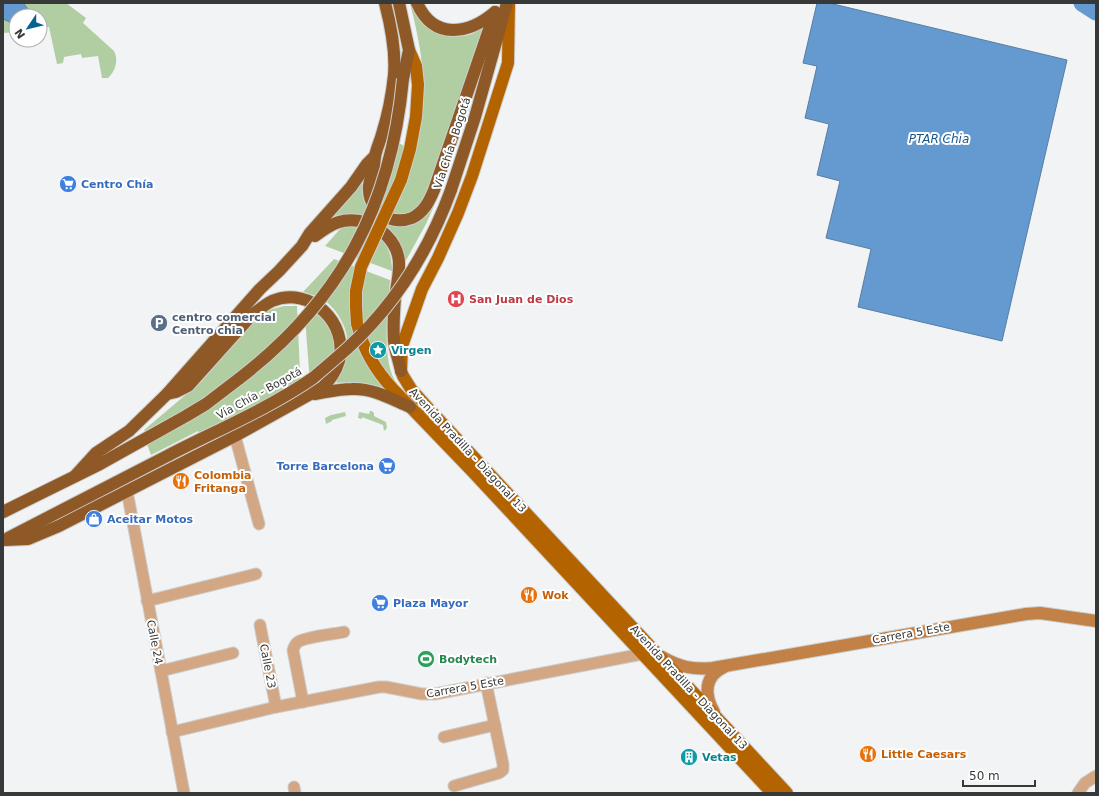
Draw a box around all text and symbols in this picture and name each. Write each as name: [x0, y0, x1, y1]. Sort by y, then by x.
north arrow: [8, 8, 48, 48]
text: N: [12, 26, 28, 41]
street label: Vía Chía - Bogotá: [432, 96, 473, 190]
water label: PTAR Chia: [909, 132, 969, 146]
supermarket icon: Centro Chía: [58, 174, 78, 194]
place label: Centro Chía: [81, 178, 154, 191]
hospital icon: San Juan de Dios: [446, 289, 466, 309]
place label: San Juan de Dios: [469, 293, 574, 306]
place label: centro comercial Centro chia: [172, 311, 276, 337]
parking icon: centro comercial Centro chia: [149, 313, 169, 333]
place icon: Virgen: [368, 340, 388, 360]
place label: Virgen: [391, 344, 432, 357]
street label: Vía Chía - Bogotá: [214, 365, 304, 422]
street label: Avenida Pradilla - Diagonal 13: [407, 385, 529, 515]
supermarket icon: Torre Barcelona: [377, 456, 397, 476]
place label: Torre Barcelona: [276, 460, 374, 473]
place label: Colombia Fritanga: [194, 469, 252, 495]
restaurant icon: Colombia Fritanga: [171, 471, 191, 491]
shop icon: Aceitar Motos: [84, 509, 104, 529]
place label: Aceitar Motos: [107, 513, 194, 526]
restaurant icon: Wok: [519, 585, 539, 605]
place label: Wok: [542, 589, 569, 602]
supermarket icon: Plaza Mayor: [370, 593, 390, 613]
place label: Plaza Mayor: [393, 597, 469, 610]
street label: Calle 24: [144, 619, 165, 665]
street label: Carrera 5 Este: [871, 620, 951, 647]
street label: Avenida Pradilla - Diagonal 13: [628, 622, 750, 752]
street label: Calle 23: [257, 643, 278, 689]
sports icon: Bodytech: [416, 649, 436, 669]
place label: Bodytech: [439, 653, 497, 666]
street label: Carrera 5 Este: [425, 674, 505, 701]
restaurant icon: Little Caesars: [858, 744, 878, 764]
building icon: Vetas: [679, 747, 699, 767]
place label: Little Caesars: [881, 748, 967, 761]
place label: Vetas: [702, 751, 737, 764]
scale bar: [963, 762, 1035, 788]
text: 50 m: [969, 769, 1000, 783]

